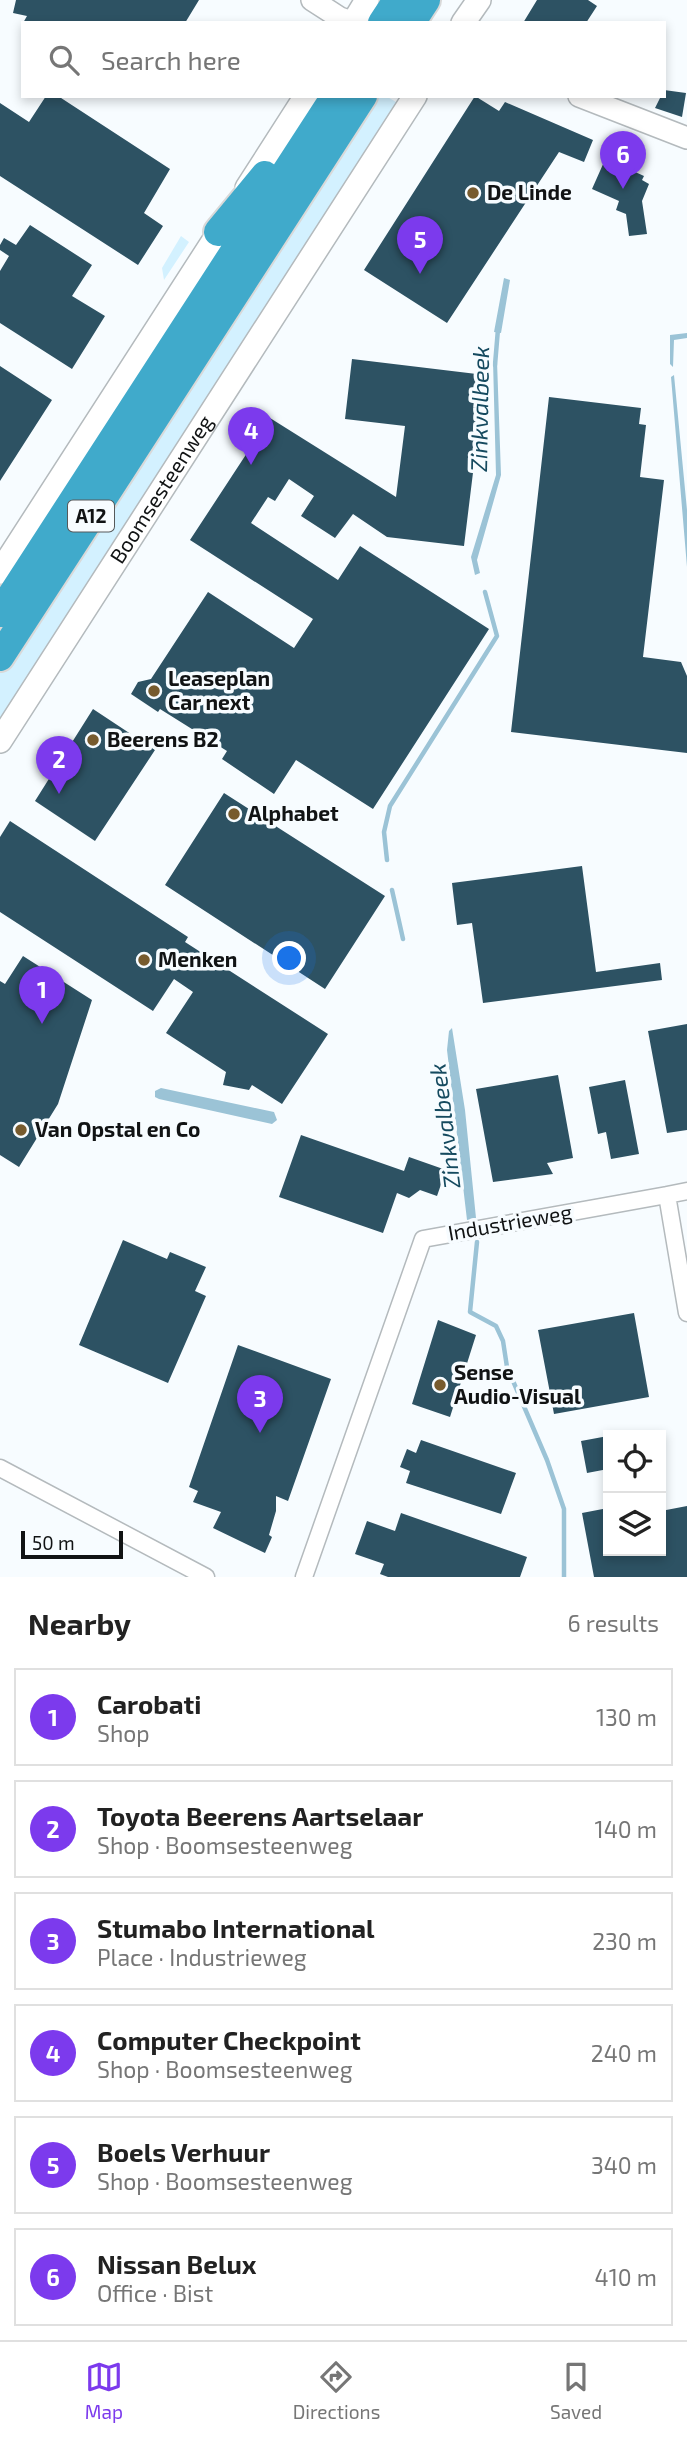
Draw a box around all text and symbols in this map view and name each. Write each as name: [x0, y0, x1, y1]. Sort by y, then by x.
search box: [21, 21, 666, 98]
icon: search: [45, 41, 83, 79]
text: Search here: [101, 44, 241, 75]
pin: 6: [600, 131, 646, 189]
place label: De Linde: [487, 179, 572, 204]
marker: De Linde: [465, 185, 481, 201]
pin: 5: [397, 216, 443, 274]
water label: Zinkvalbeek: [464, 346, 494, 472]
pin: 4: [228, 407, 274, 465]
street label: Boomsesteenweg: [104, 410, 217, 567]
road number: A12: [68, 500, 114, 531]
place label: Leaseplan Car next: [168, 665, 270, 714]
marker: Leaseplan Car next: [146, 683, 162, 699]
place label: Beerens B2: [107, 726, 219, 751]
marker: Beerens B2: [85, 732, 101, 748]
pin: 2: [36, 736, 82, 794]
place label: Alphabet: [248, 800, 339, 825]
marker: Alphabet: [226, 806, 242, 822]
your location: [272, 941, 306, 975]
place label: Menken: [158, 946, 238, 971]
marker: Menken: [136, 952, 152, 968]
pin: 1: [19, 966, 65, 1024]
water label: Zinkvalbeek: [422, 1062, 466, 1190]
place label: Van Opstal en Co: [35, 1116, 200, 1141]
marker: Van Opstal en Co: [13, 1122, 29, 1138]
street label: Industrieweg: [446, 1198, 574, 1245]
place label: Sense Audio-Visual: [454, 1359, 581, 1408]
pin: 3: [237, 1375, 283, 1433]
marker: Sense Audio-Visual: [432, 1377, 448, 1393]
map controls: [603, 1430, 666, 1556]
button: locate: [603, 1430, 666, 1493]
button: layers: [603, 1493, 666, 1556]
scale bar: [21, 1528, 122, 1560]
text: 50 m: [32, 1531, 75, 1554]
text: Nearby: [28, 1605, 131, 1641]
text: 6 results: [568, 1609, 659, 1637]
text: Carobati: [97, 1688, 201, 1719]
text: 1: [48, 1703, 58, 1731]
text: 130 m: [596, 1703, 657, 1731]
text: Shop: [97, 1719, 150, 1747]
text: Toyota Beerens Aartselaar: [97, 1800, 423, 1831]
text: 2: [46, 1815, 60, 1843]
text: 140 m: [595, 1815, 657, 1843]
text: Shop · Boomsesteenweg: [97, 1831, 353, 1859]
text: Stumabo International: [97, 1912, 375, 1943]
text: 3: [46, 1927, 60, 1955]
text: 230 m: [592, 1927, 657, 1955]
text: Place · Industrieweg: [97, 1943, 307, 1971]
text: Computer Checkpoint: [97, 2024, 361, 2055]
text: 4: [46, 2039, 60, 2067]
text: 240 m: [591, 2039, 657, 2067]
text: Shop · Boomsesteenweg: [97, 2055, 353, 2083]
text: Boels Verhuur: [97, 2136, 270, 2167]
text: 5: [47, 2151, 59, 2179]
text: 340 m: [591, 2151, 657, 2179]
text: Shop · Boomsesteenweg: [97, 2167, 353, 2195]
text: Nissan Belux: [97, 2248, 257, 2279]
text: 6: [46, 2263, 60, 2291]
text: 410 m: [595, 2263, 657, 2291]
text: Office · Bist: [97, 2279, 213, 2307]
tab: Map: [85, 2358, 123, 2423]
tab: Directions: [293, 2358, 380, 2423]
tab: Saved: [550, 2358, 602, 2423]

